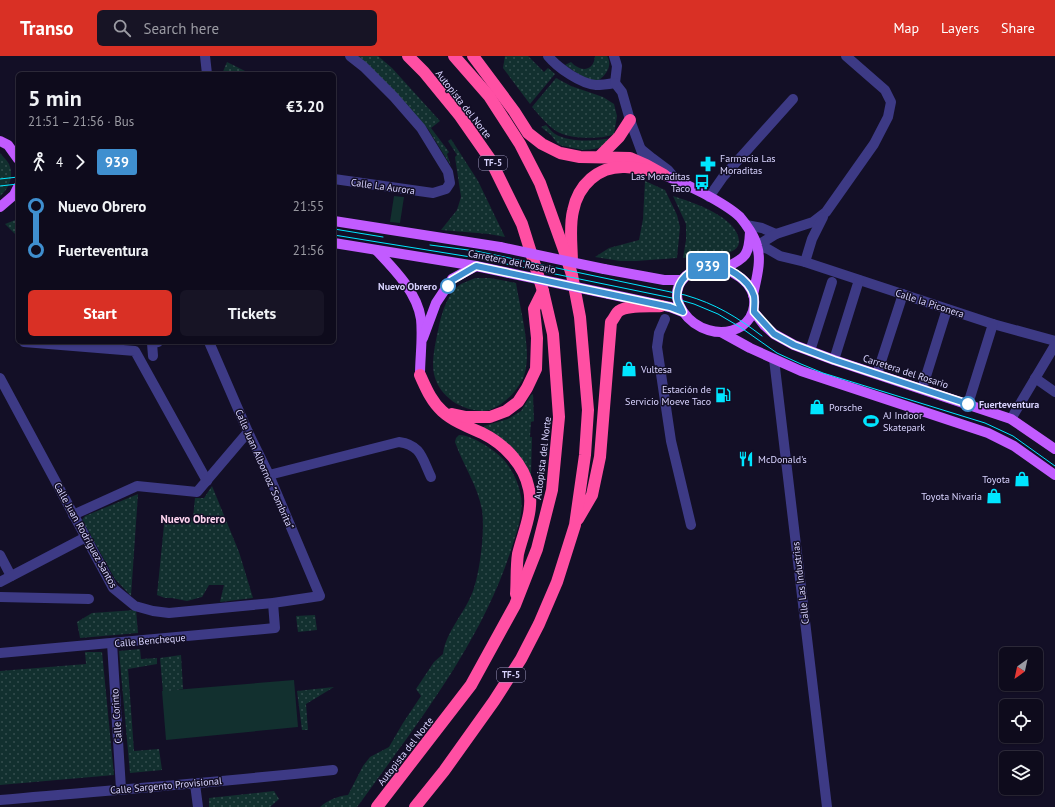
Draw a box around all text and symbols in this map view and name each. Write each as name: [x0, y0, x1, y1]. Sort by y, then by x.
search box: [97, 10, 377, 46]
text: Transo: [20, 16, 73, 40]
icon: search: [111, 17, 133, 39]
text: Search here: [143, 19, 219, 38]
text: Map: [893, 19, 919, 37]
text: Layers: [941, 19, 979, 37]
text: Share: [1001, 19, 1035, 37]
street label: Autopista del Norte: [433, 67, 494, 141]
text: 5 min: [28, 84, 82, 112]
text: €3.20: [286, 97, 324, 116]
text: 21:51 – 21:56 · Bus: [28, 113, 134, 130]
icon: walk: [28, 151, 50, 173]
icon: forward: [69, 151, 91, 173]
place label: Farmacia Las Moraditas: [720, 152, 776, 177]
text: 939: [105, 153, 129, 171]
text: 4: [56, 154, 63, 171]
pharmacy icon: Farmacia Las Moraditas: [699, 155, 717, 173]
road number: TF-5: [479, 156, 507, 170]
place label: Las Moraditas Taco: [631, 170, 690, 195]
bus stop icon: Las Moraditas Taco: [693, 173, 711, 191]
street label: Calle La Aurora: [350, 176, 416, 197]
text: Nuevo Obrero: [58, 197, 146, 216]
text: 21:55: [293, 198, 324, 215]
text: Fuerteventura: [58, 241, 148, 260]
text: 21:56: [293, 242, 324, 259]
street label: Carretera del Rosario: [467, 247, 557, 276]
line badge: 939: [685, 253, 731, 279]
text: 939: [696, 257, 720, 275]
marker: Nuevo Obrero: [440, 278, 456, 294]
place label: Nuevo Obrero: [378, 280, 438, 293]
street label: Calle la Piconera: [894, 286, 966, 321]
button: Start: [28, 290, 172, 336]
button: Tickets: [180, 290, 324, 336]
street label: Carretera del Rosario: [861, 352, 950, 391]
shop icon: Vultesa: [620, 360, 638, 378]
place label: Vultesa: [640, 363, 672, 376]
place label: Estación de Servicio Moeve Taco: [625, 383, 711, 408]
fuel station icon: Estación de Servicio Moeve Taco: [714, 386, 732, 404]
marker: Fuerteventura: [960, 396, 976, 412]
shop icon: Porsche: [808, 398, 826, 416]
place label: Fuerteventura: [979, 398, 1039, 411]
place label: Porsche: [829, 401, 862, 414]
street label: Calle Juan Albornoz "Sombrita": [232, 407, 297, 531]
place label: AJ Indoor Skatepark: [883, 409, 925, 434]
sports icon: AJ Indoor Skatepark: [862, 412, 880, 430]
street label: Autopista del Norte: [531, 416, 554, 500]
restaurant icon: McDonald's: [737, 450, 755, 468]
place label: McDonald's: [758, 453, 807, 466]
shop icon: Toyota: [1013, 470, 1031, 488]
place label: Toyota: [982, 473, 1010, 486]
street label: Calle Juan Rodríguez Santos: [51, 480, 120, 590]
shop icon: Toyota Nivaria: [985, 487, 1003, 505]
place label: Toyota Nivaria: [921, 490, 982, 503]
district label: Nuevo Obrero: [161, 512, 225, 526]
street label: Calle Las Industrias: [789, 541, 812, 625]
street label: Calle Bencheque: [114, 631, 186, 650]
north arrow: [999, 647, 1043, 691]
map controls: [999, 647, 1043, 795]
road number: TF-5: [497, 668, 525, 682]
street label: Calle Corinto: [108, 688, 125, 744]
button: locate: [999, 699, 1043, 743]
street label: Autopista del Norte: [375, 714, 436, 788]
button: layers: [999, 751, 1043, 795]
street label: Calle Sargento Provisional: [110, 774, 222, 797]

